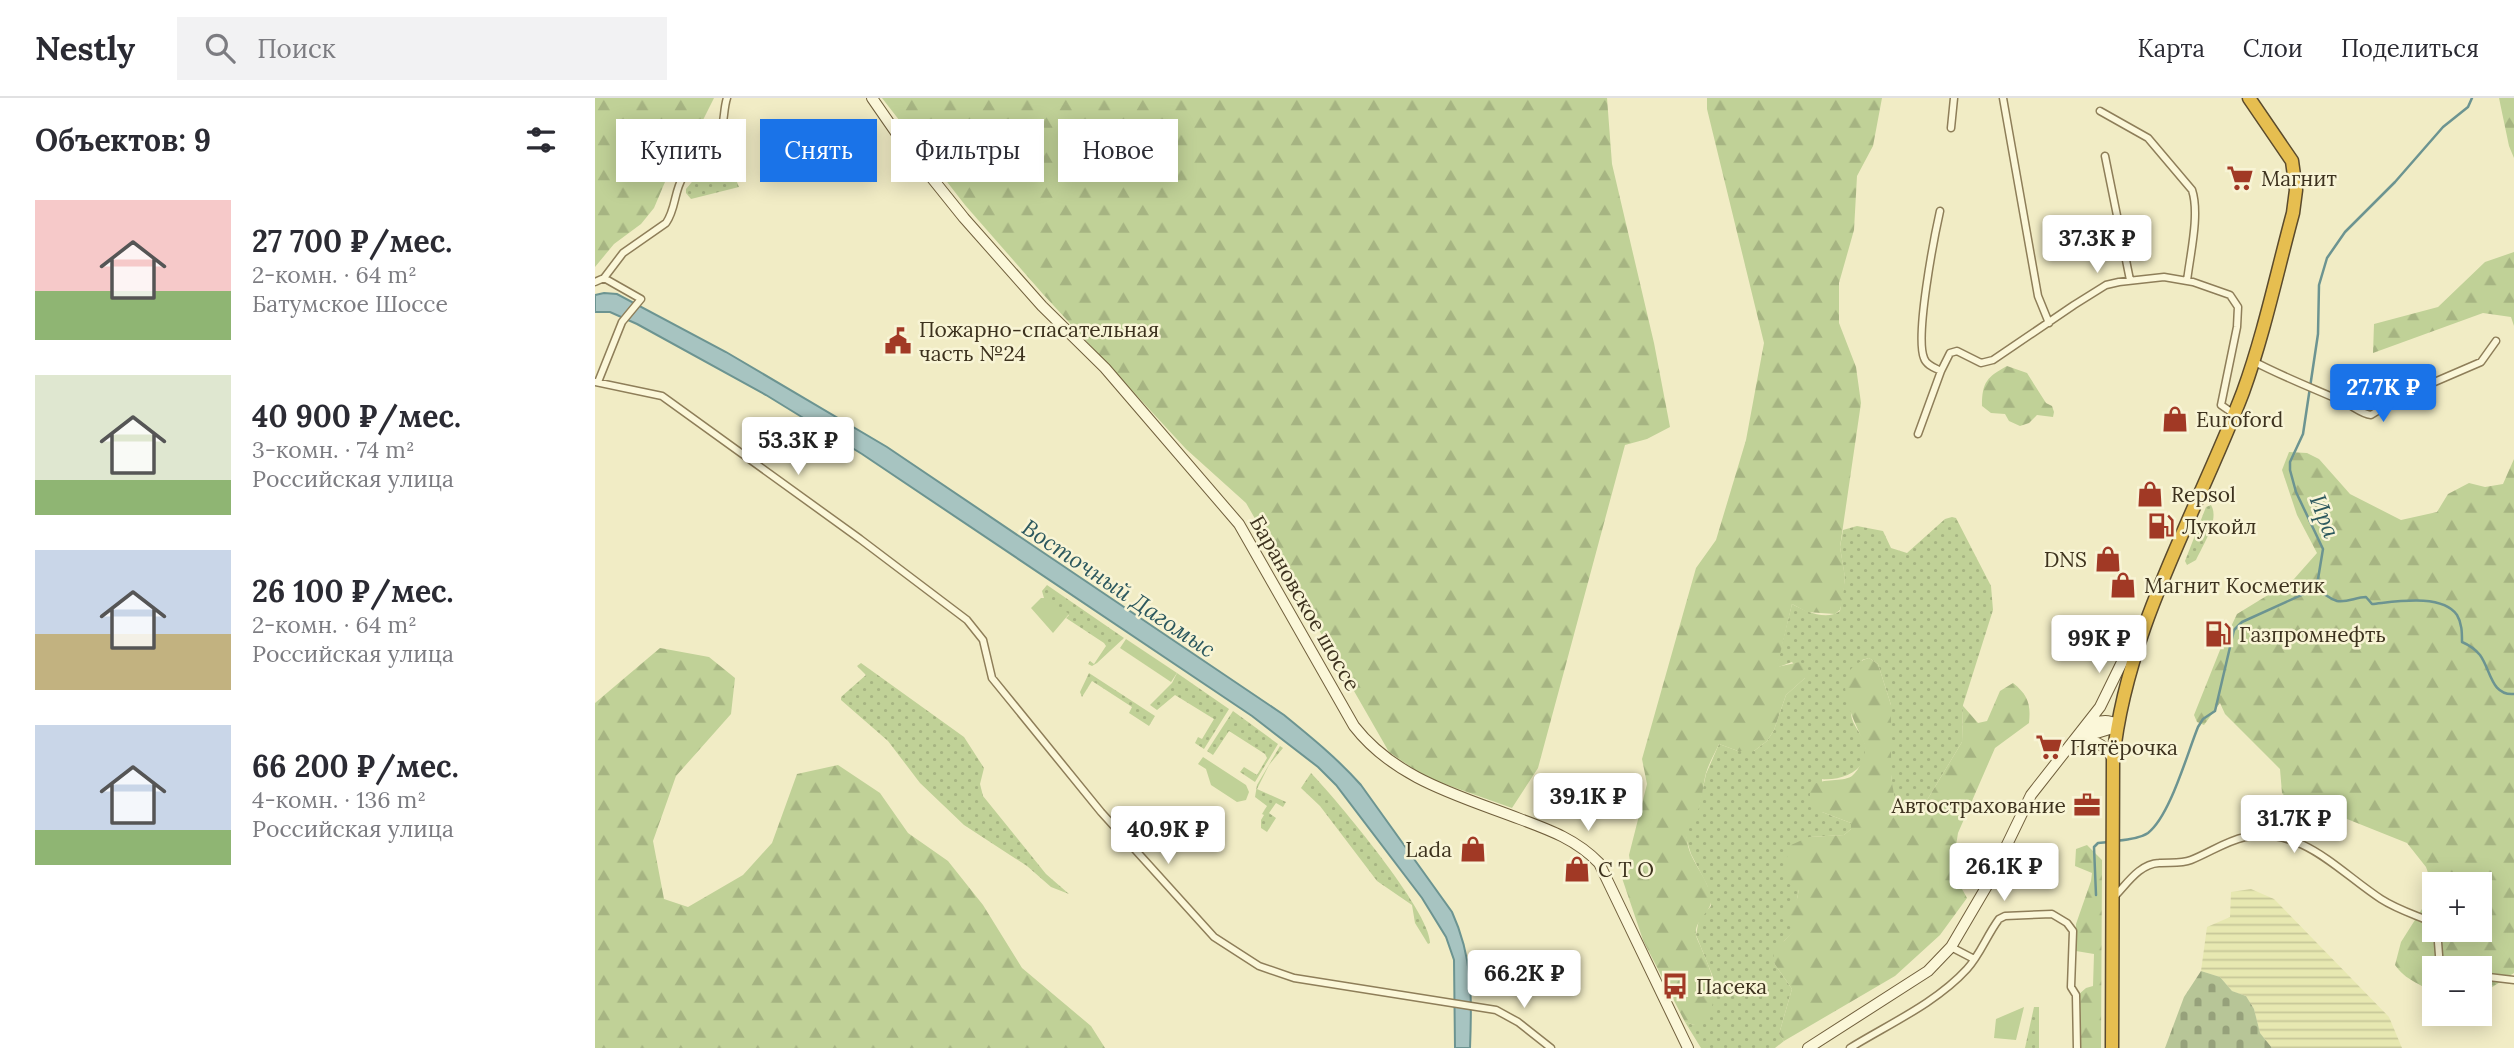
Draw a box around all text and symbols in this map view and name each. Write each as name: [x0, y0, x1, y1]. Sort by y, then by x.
search box: [177, 17, 667, 80]
text: Nestly: [35, 27, 135, 69]
icon: search: [201, 29, 239, 67]
text: Поиск: [257, 32, 336, 65]
text: Карта: [2137, 33, 2205, 64]
text: Слои: [2243, 33, 2303, 64]
text: Поделиться: [2341, 33, 2479, 64]
chip: Купить: [616, 119, 746, 182]
chip: Снять: [760, 119, 877, 182]
chip: Фильтры: [891, 119, 1044, 182]
chip: Новое: [1058, 119, 1178, 182]
text: Объектов: 9: [35, 121, 211, 159]
icon: filters: [522, 121, 560, 159]
supermarket icon: Магнит: [2225, 163, 2255, 193]
place label: Магнит: [2261, 165, 2337, 192]
pin: 37.3K ₽: [2032, 216, 2162, 275]
text: 27 700 ₽/мес.: [252, 222, 452, 260]
text: 37.3K ₽: [2058, 223, 2136, 252]
icon: home: [91, 228, 175, 312]
text: 2-комн. · 64 m²: [252, 260, 417, 289]
text: Батумское Шоссе: [252, 289, 448, 318]
place label: Пожарно-спасательная часть №24: [919, 316, 1159, 367]
public building icon: Пожарно-спасательная часть №24: [883, 326, 913, 356]
pin: 27.7K ₽: [2318, 364, 2448, 424]
text: 27.7K ₽: [2346, 372, 2420, 401]
text: 40 900 ₽/мес.: [252, 397, 461, 435]
icon: home: [91, 403, 175, 487]
shop icon: Euroford: [2160, 404, 2190, 434]
place label: Euroford: [2196, 406, 2283, 433]
pin: 53.3K ₽: [733, 418, 863, 477]
text: 53.3K ₽: [758, 425, 838, 454]
text: 3-комн. · 74 m²: [252, 435, 415, 464]
text: Российская улица: [252, 464, 454, 493]
shop icon: Repsol: [2135, 479, 2165, 509]
place label: Repsol: [2171, 481, 2236, 508]
water label: Ира: [2304, 490, 2347, 542]
street label: Барановское шоссе: [1244, 510, 1366, 696]
fuel station icon: Лукойл: [2146, 511, 2176, 541]
water label: Восточный Дагомыс: [1017, 512, 1221, 664]
place label: Лукойл: [2182, 513, 2256, 540]
shop icon: DNS: [2093, 544, 2123, 574]
place label: DNS: [2044, 546, 2087, 573]
shop icon: Магнит Косметик: [2108, 570, 2138, 600]
text: 26 100 ₽/мес.: [252, 572, 454, 610]
place label: Магнит Косметик: [2144, 572, 2325, 599]
icon: home: [91, 578, 175, 662]
text: 2-комн. · 64 m²: [252, 610, 417, 639]
pin: 99K ₽: [2050, 616, 2148, 675]
fuel station icon: Газпромнефть: [2203, 619, 2233, 649]
place label: Газпромнефть: [2239, 621, 2386, 648]
text: 99K ₽: [2067, 623, 2131, 652]
text: Российская улица: [252, 639, 454, 668]
supermarket icon: Пятёрочка: [2034, 732, 2064, 762]
place label: Пятёрочка: [2070, 734, 2178, 761]
text: 66 200 ₽/мес.: [252, 747, 459, 785]
icon: home: [91, 753, 175, 837]
pin: 39.1K ₽: [1523, 774, 1653, 833]
text: 39.1K ₽: [1549, 781, 1627, 810]
text: 4-комн. · 136 m²: [252, 785, 426, 814]
office icon: Автострахование: [2072, 790, 2102, 820]
place label: Автострахование: [1890, 792, 2066, 819]
pin: 31.7K ₽: [2229, 796, 2359, 855]
text: 31.7K ₽: [2257, 803, 2331, 832]
pin: 40.9K ₽: [1103, 806, 1233, 866]
text: Российская улица: [252, 814, 454, 843]
text: 40.9K ₽: [1127, 814, 1209, 843]
shop icon: Lada: [1458, 834, 1488, 864]
place label: Lada: [1405, 836, 1452, 863]
pin: 26.1K ₽: [1939, 844, 2069, 903]
text: 26.1K ₽: [1966, 851, 2042, 880]
shop icon: С Т О: [1562, 854, 1592, 884]
place label: С Т О: [1598, 856, 1654, 883]
map controls: [2422, 872, 2492, 1026]
button: +: [2422, 872, 2492, 942]
pin: 66.2K ₽: [1459, 950, 1589, 1010]
button: −: [2422, 956, 2492, 1026]
text: 66.2K ₽: [1484, 958, 1564, 987]
bus stop icon: Пасека: [1660, 971, 1690, 1001]
place label: Пасека: [1696, 973, 1767, 1000]

